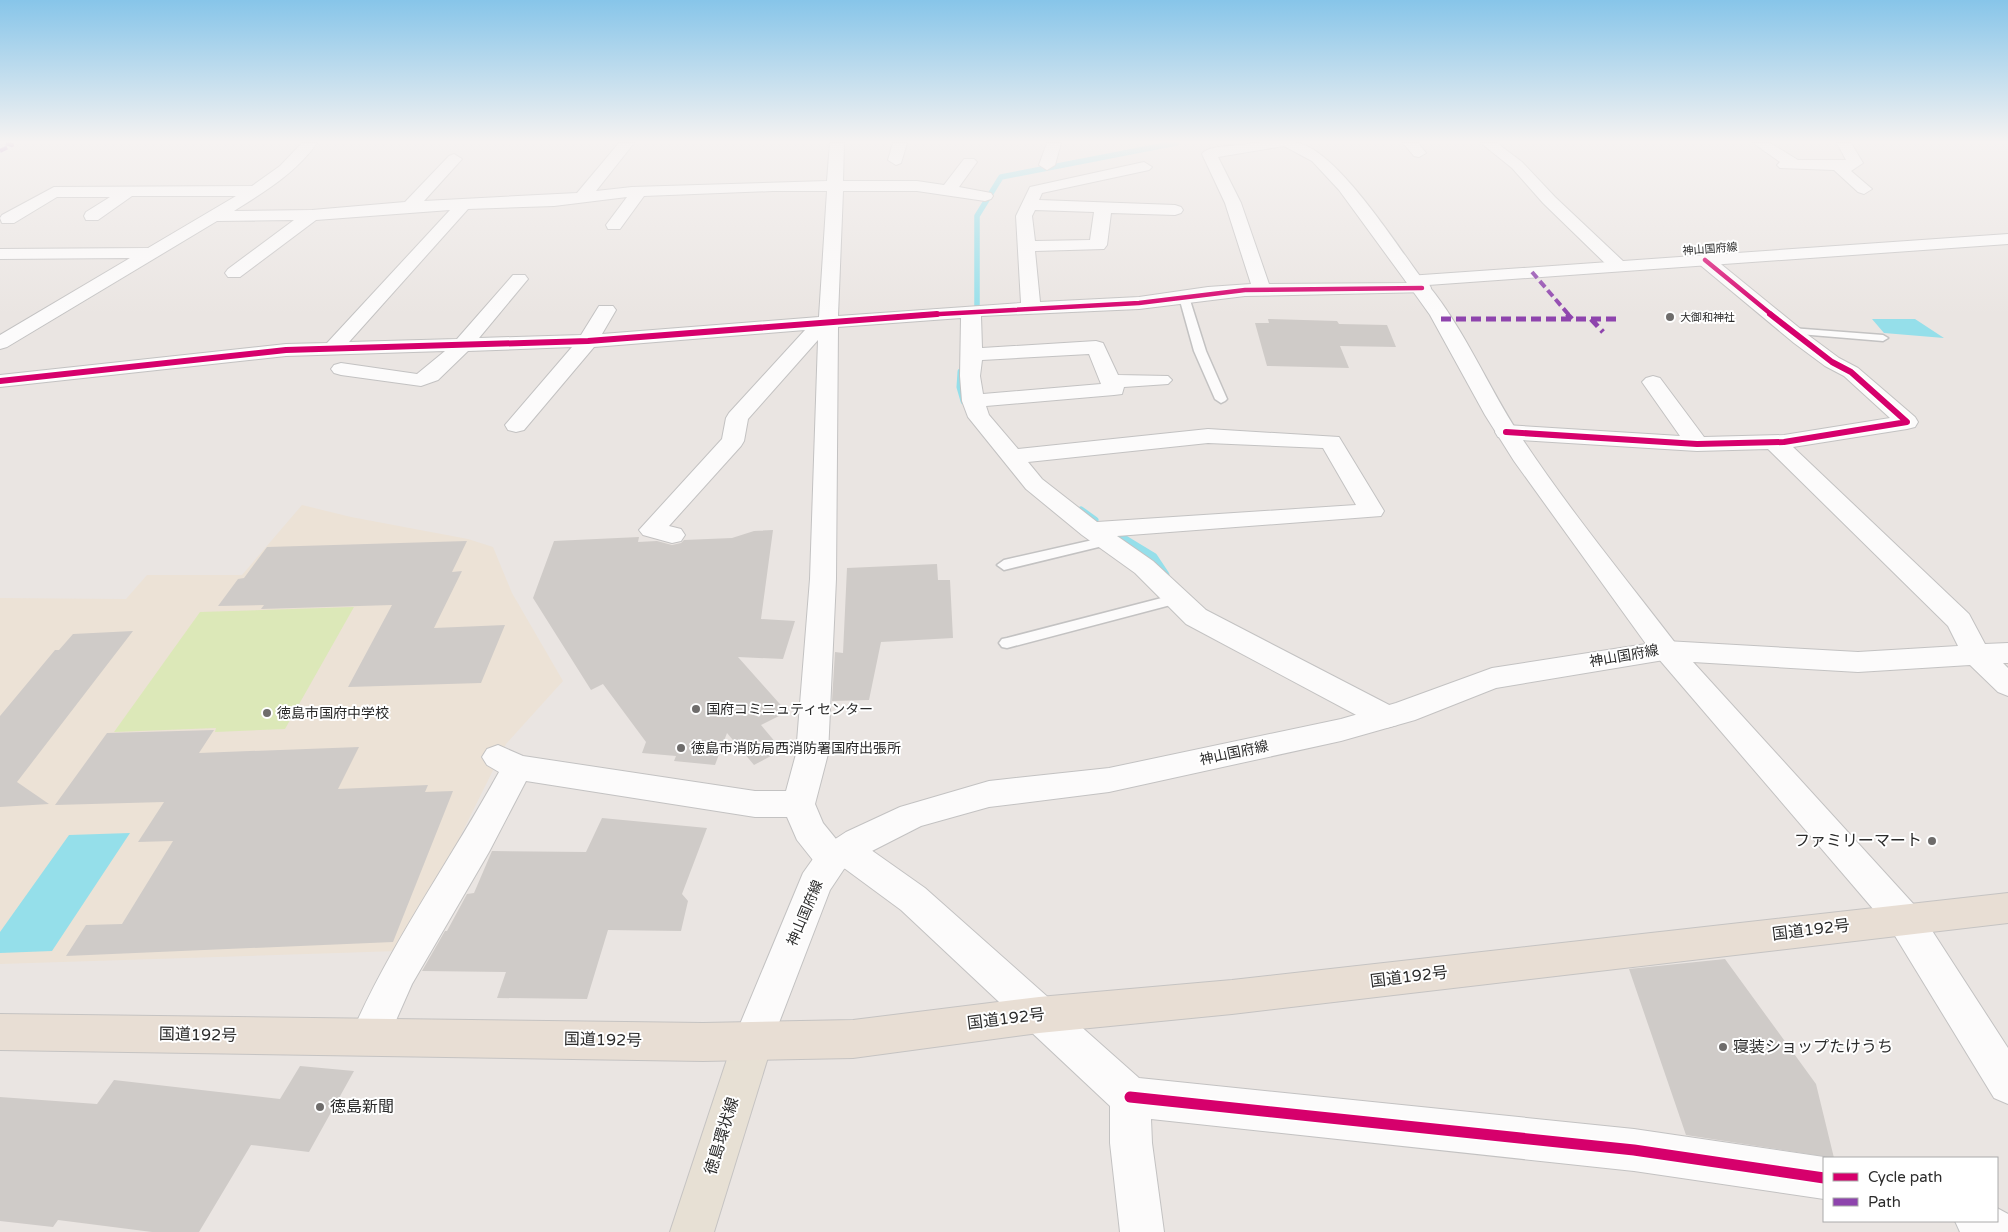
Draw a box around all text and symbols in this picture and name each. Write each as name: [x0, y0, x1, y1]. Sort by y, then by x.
street label: 神山国府線: [1682, 241, 1738, 257]
marker: 大御和神社: [1664, 311, 1676, 323]
place label: 大御和神社: [1680, 311, 1735, 324]
street label: 神山国府線: [1588, 642, 1660, 670]
place label: 国府コミニュティセンター: [706, 701, 873, 718]
marker: 国府コミニュティセンター: [690, 703, 702, 715]
place label: 徳島市国府中学校: [277, 705, 389, 722]
marker: 徳島市国府中学校: [261, 707, 273, 719]
street label: 神山国府線: [1198, 737, 1270, 769]
place label: 徳島市消防局西消防署国府出張所: [691, 740, 901, 757]
marker: 徳島市消防局西消防署国府出張所: [675, 742, 687, 754]
place label: ファミリーマート: [1794, 831, 1922, 851]
marker: ファミリーマート: [1926, 835, 1938, 847]
street label: 神山国府線: [784, 877, 826, 949]
street label: 国道192号: [1771, 915, 1851, 945]
street label: 国道192号: [1369, 962, 1449, 992]
street label: 国道192号: [966, 1004, 1046, 1034]
street label: 国道192号: [159, 1024, 237, 1046]
street label: 国道192号: [564, 1029, 642, 1051]
place label: 寝装ショップたけうち: [1733, 1037, 1893, 1057]
marker: 寝装ショップたけうち: [1717, 1041, 1729, 1053]
street label: 徳島環状線: [701, 1095, 743, 1177]
place label: 徳島新聞: [330, 1097, 394, 1117]
marker: 徳島新聞: [314, 1101, 326, 1113]
legend: [1823, 1157, 1998, 1222]
text: Cycle path: [1868, 1168, 1942, 1186]
text: Path: [1868, 1193, 1901, 1211]

